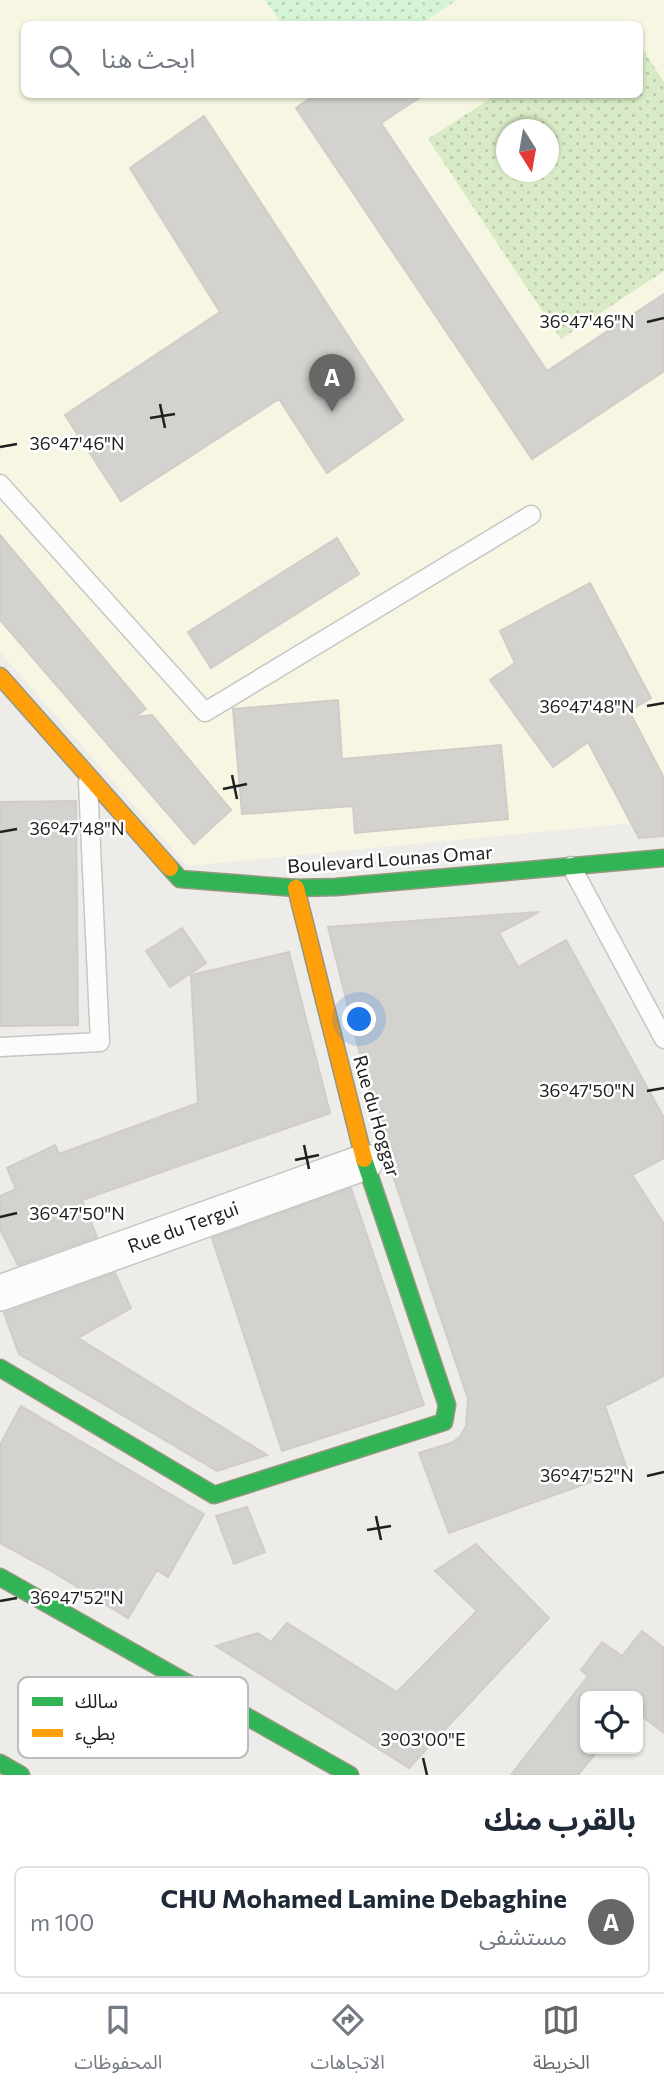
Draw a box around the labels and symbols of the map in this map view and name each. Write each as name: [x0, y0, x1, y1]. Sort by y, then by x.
north arrow: [496, 119, 559, 182]
text: 36°47'46"N: [539, 310, 635, 332]
pin: A: [309, 354, 355, 412]
text: 36°47'46"N: [29, 432, 125, 454]
text: 36°47'48"N: [539, 695, 635, 717]
text: 36°47'48"N: [29, 817, 125, 839]
street label: Boulevard Lounas Omar: [287, 840, 494, 877]
your location: [342, 1002, 376, 1036]
street label: Rue du Hoggar: [349, 1052, 406, 1180]
text: 36°47'50"N: [539, 1079, 635, 1101]
street label: Rue du Tergui: [124, 1196, 241, 1257]
text: 36°47'50"N: [29, 1202, 125, 1224]
text: 36°47'52"N: [540, 1464, 634, 1486]
text: 36°47'52"N: [30, 1586, 124, 1608]
legend: [18, 1677, 248, 1758]
text: سالك: [75, 1689, 118, 1712]
text: بطيء: [75, 1721, 115, 1748]
text: 3°03'00"E: [380, 1728, 466, 1750]

